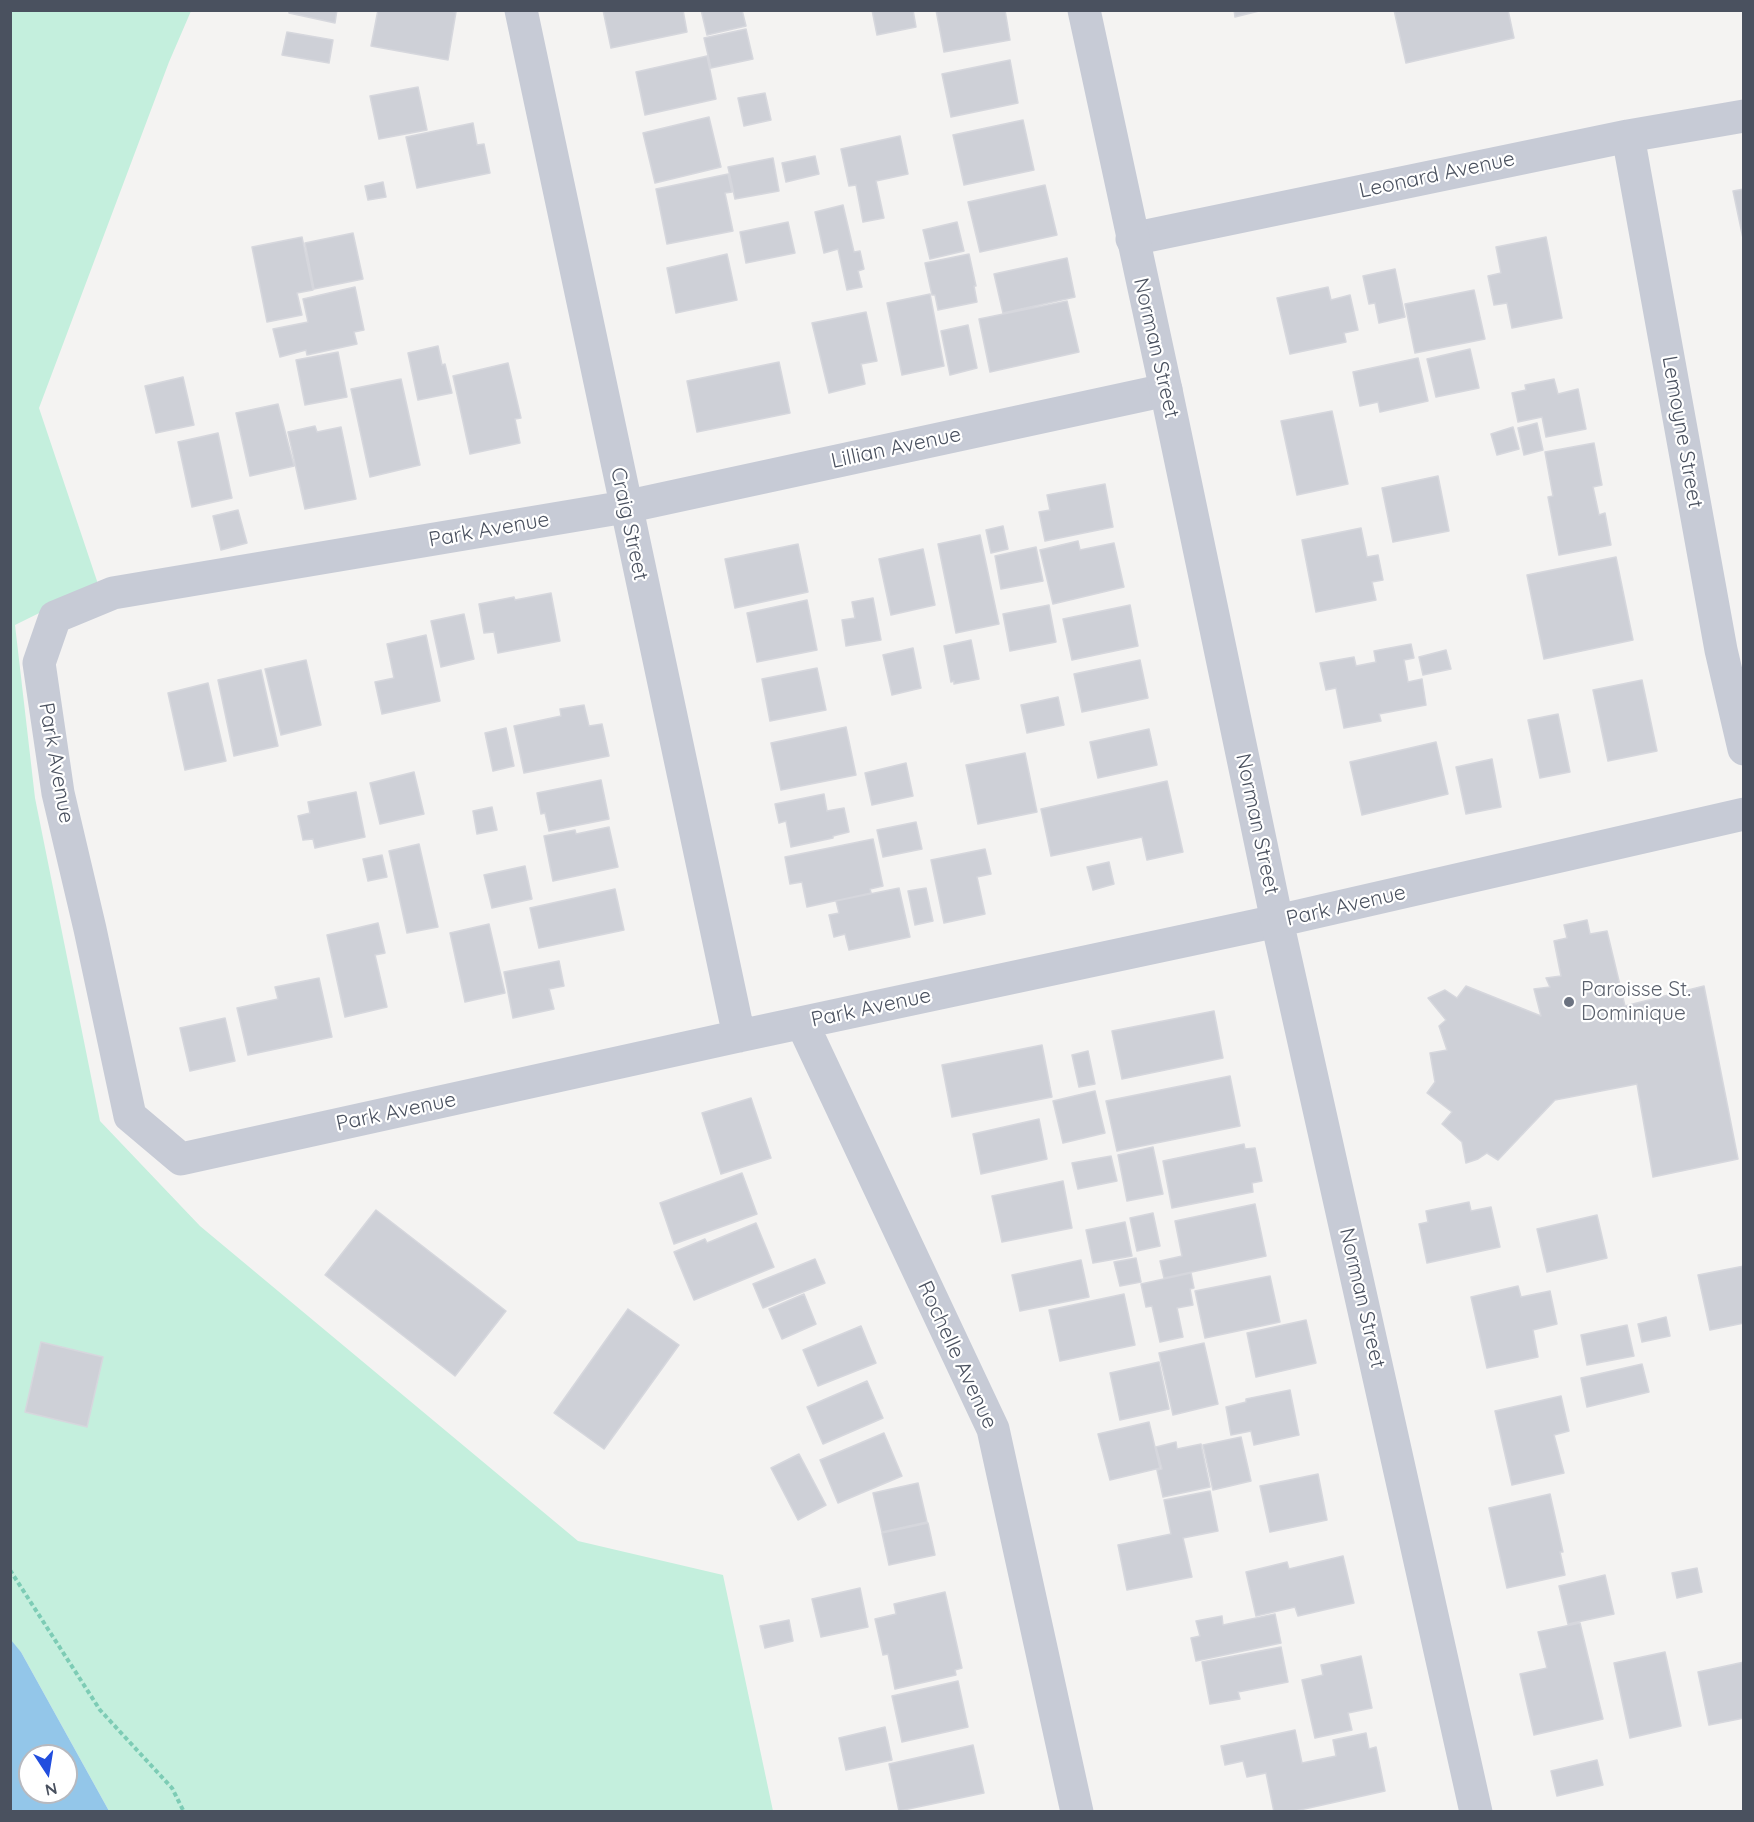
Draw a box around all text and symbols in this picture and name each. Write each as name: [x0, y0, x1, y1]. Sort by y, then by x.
street label: Leonard Avenue: [1357, 146, 1517, 204]
street label: Norman Street: [1128, 275, 1184, 421]
street label: Lemoyne Street: [1656, 354, 1708, 510]
street label: Lillian Avenue: [829, 422, 963, 474]
street label: Craig Street: [605, 465, 653, 583]
street label: Park Avenue: [427, 507, 551, 553]
street label: Park Avenue: [33, 701, 79, 825]
street label: Norman Street: [1230, 751, 1284, 897]
street label: Park Avenue: [1284, 880, 1408, 932]
place label: Paroisse St. Dominique: [1581, 977, 1691, 1027]
street label: Park Avenue: [809, 983, 933, 1033]
marker: Paroisse St. Dominique: [1562, 995, 1576, 1009]
street label: Park Avenue: [334, 1087, 458, 1137]
street label: Norman Street: [1334, 1225, 1390, 1371]
street label: Rochelle Avenue: [912, 1277, 1002, 1433]
north arrow: [18, 1744, 78, 1804]
text: N: [44, 1779, 59, 1801]

